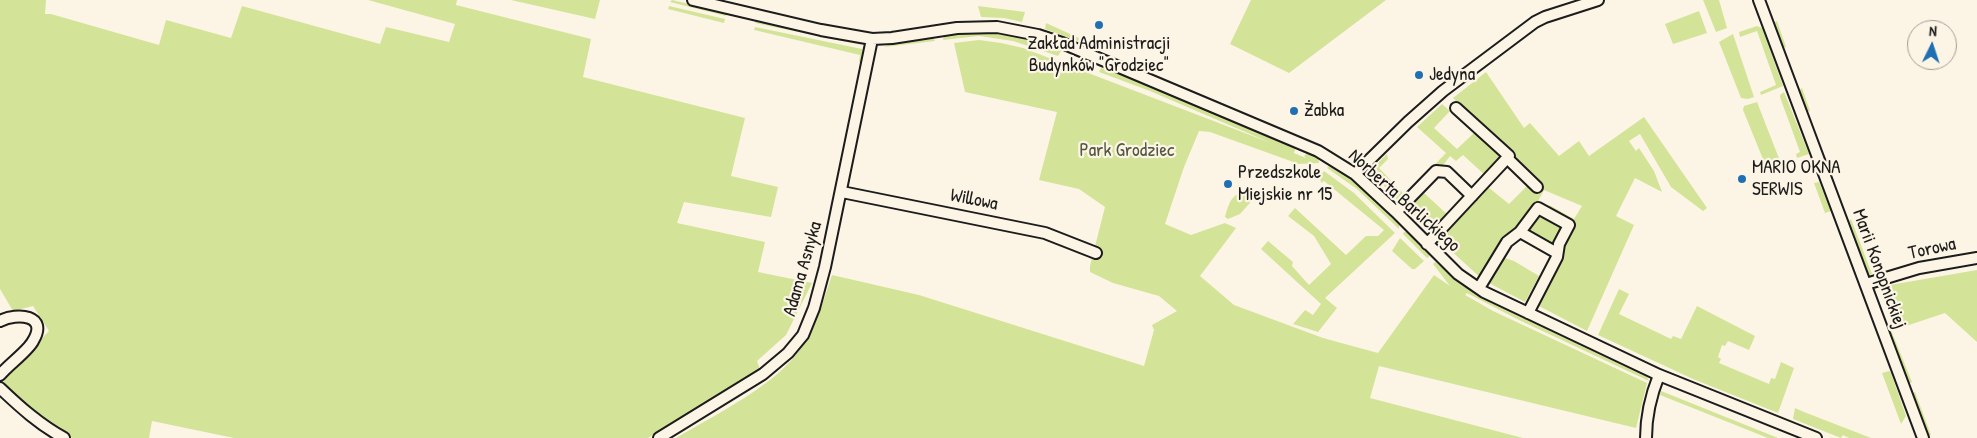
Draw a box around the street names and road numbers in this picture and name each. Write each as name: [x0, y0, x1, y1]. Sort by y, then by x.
street label: Norberta Barlickiego: [1343, 145, 1465, 257]
street label: Willowa: [948, 184, 1000, 216]
street label: Marii Konopnickiej: [1847, 206, 1911, 332]
street label: Adama Asnyka: [779, 219, 827, 319]
street label: Torowa: [1906, 233, 1958, 265]

